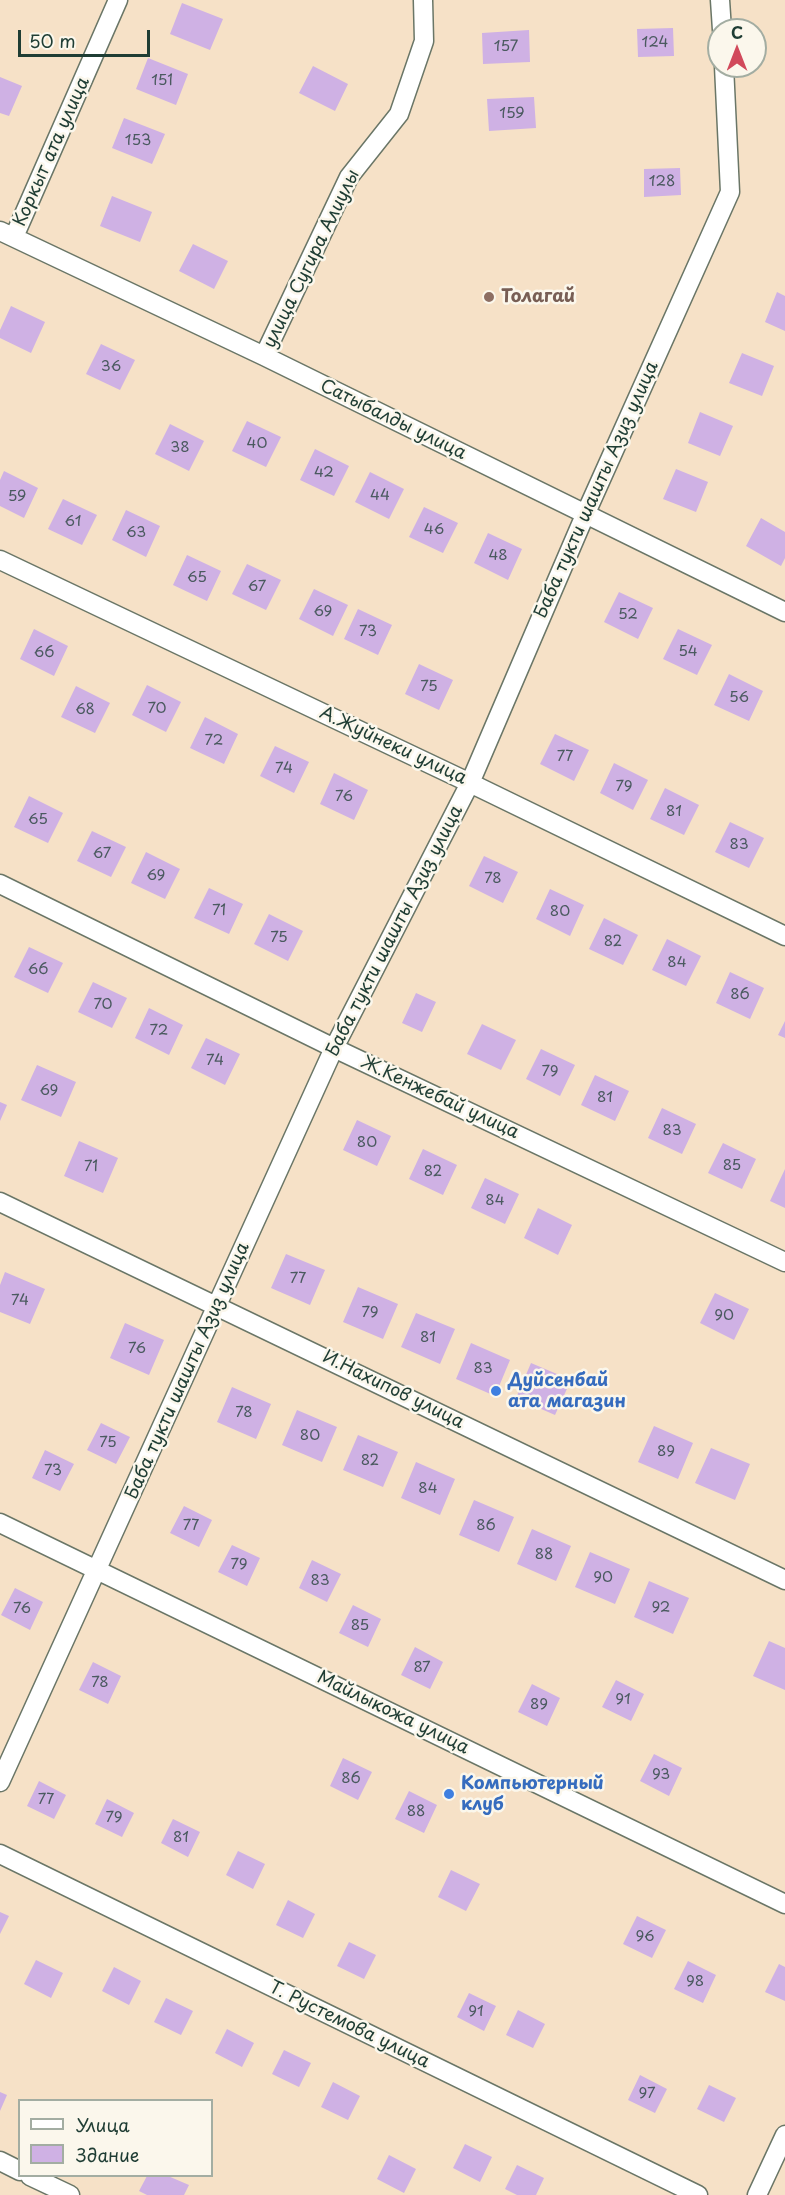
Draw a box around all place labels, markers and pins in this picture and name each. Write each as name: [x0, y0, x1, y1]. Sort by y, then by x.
place label: Толагай: [501, 286, 575, 308]
marker: Толагай: [482, 290, 496, 304]
place label: Дуйсенбай ата магазин: [508, 1370, 626, 1412]
marker: Дуйсенбай ата магазин: [489, 1384, 503, 1398]
place label: Компьютерный клуб: [461, 1773, 604, 1816]
marker: Компьютерный клуб: [442, 1787, 456, 1801]

